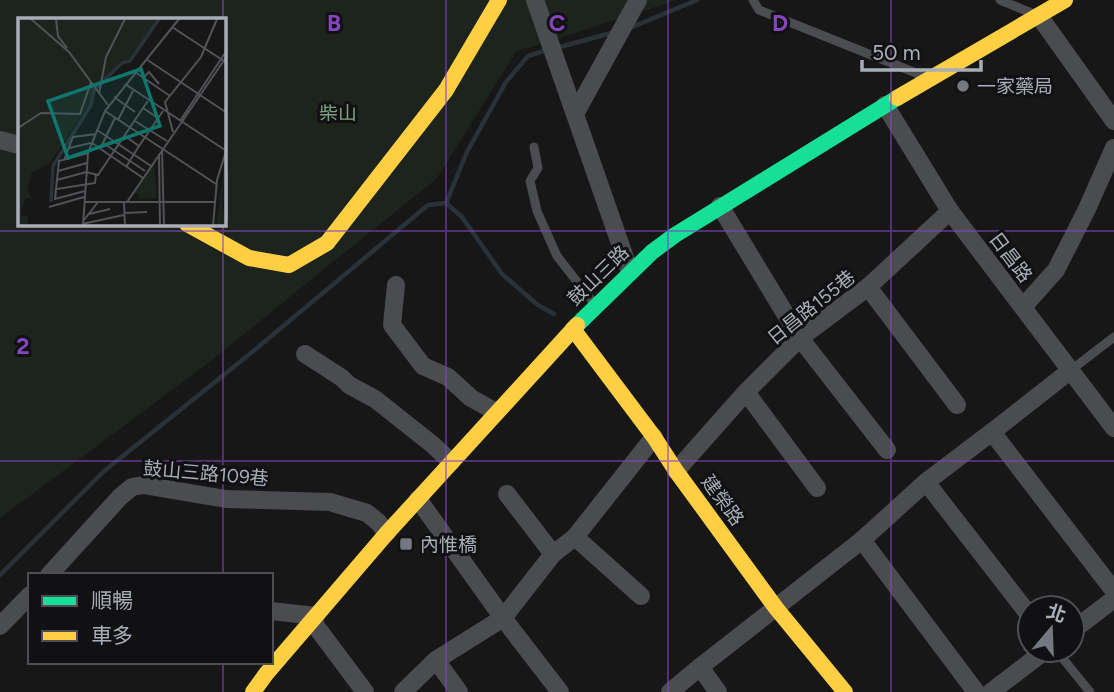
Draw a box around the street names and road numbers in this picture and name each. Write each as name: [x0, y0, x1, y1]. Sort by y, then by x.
street label: 日昌路: [984, 228, 1037, 287]
street label: 鼓山三路: [563, 241, 634, 310]
street label: 日昌路155巷: [763, 265, 860, 350]
street label: 鼓山三路109巷: [142, 457, 270, 490]
street label: 建榮路: [697, 470, 749, 530]

